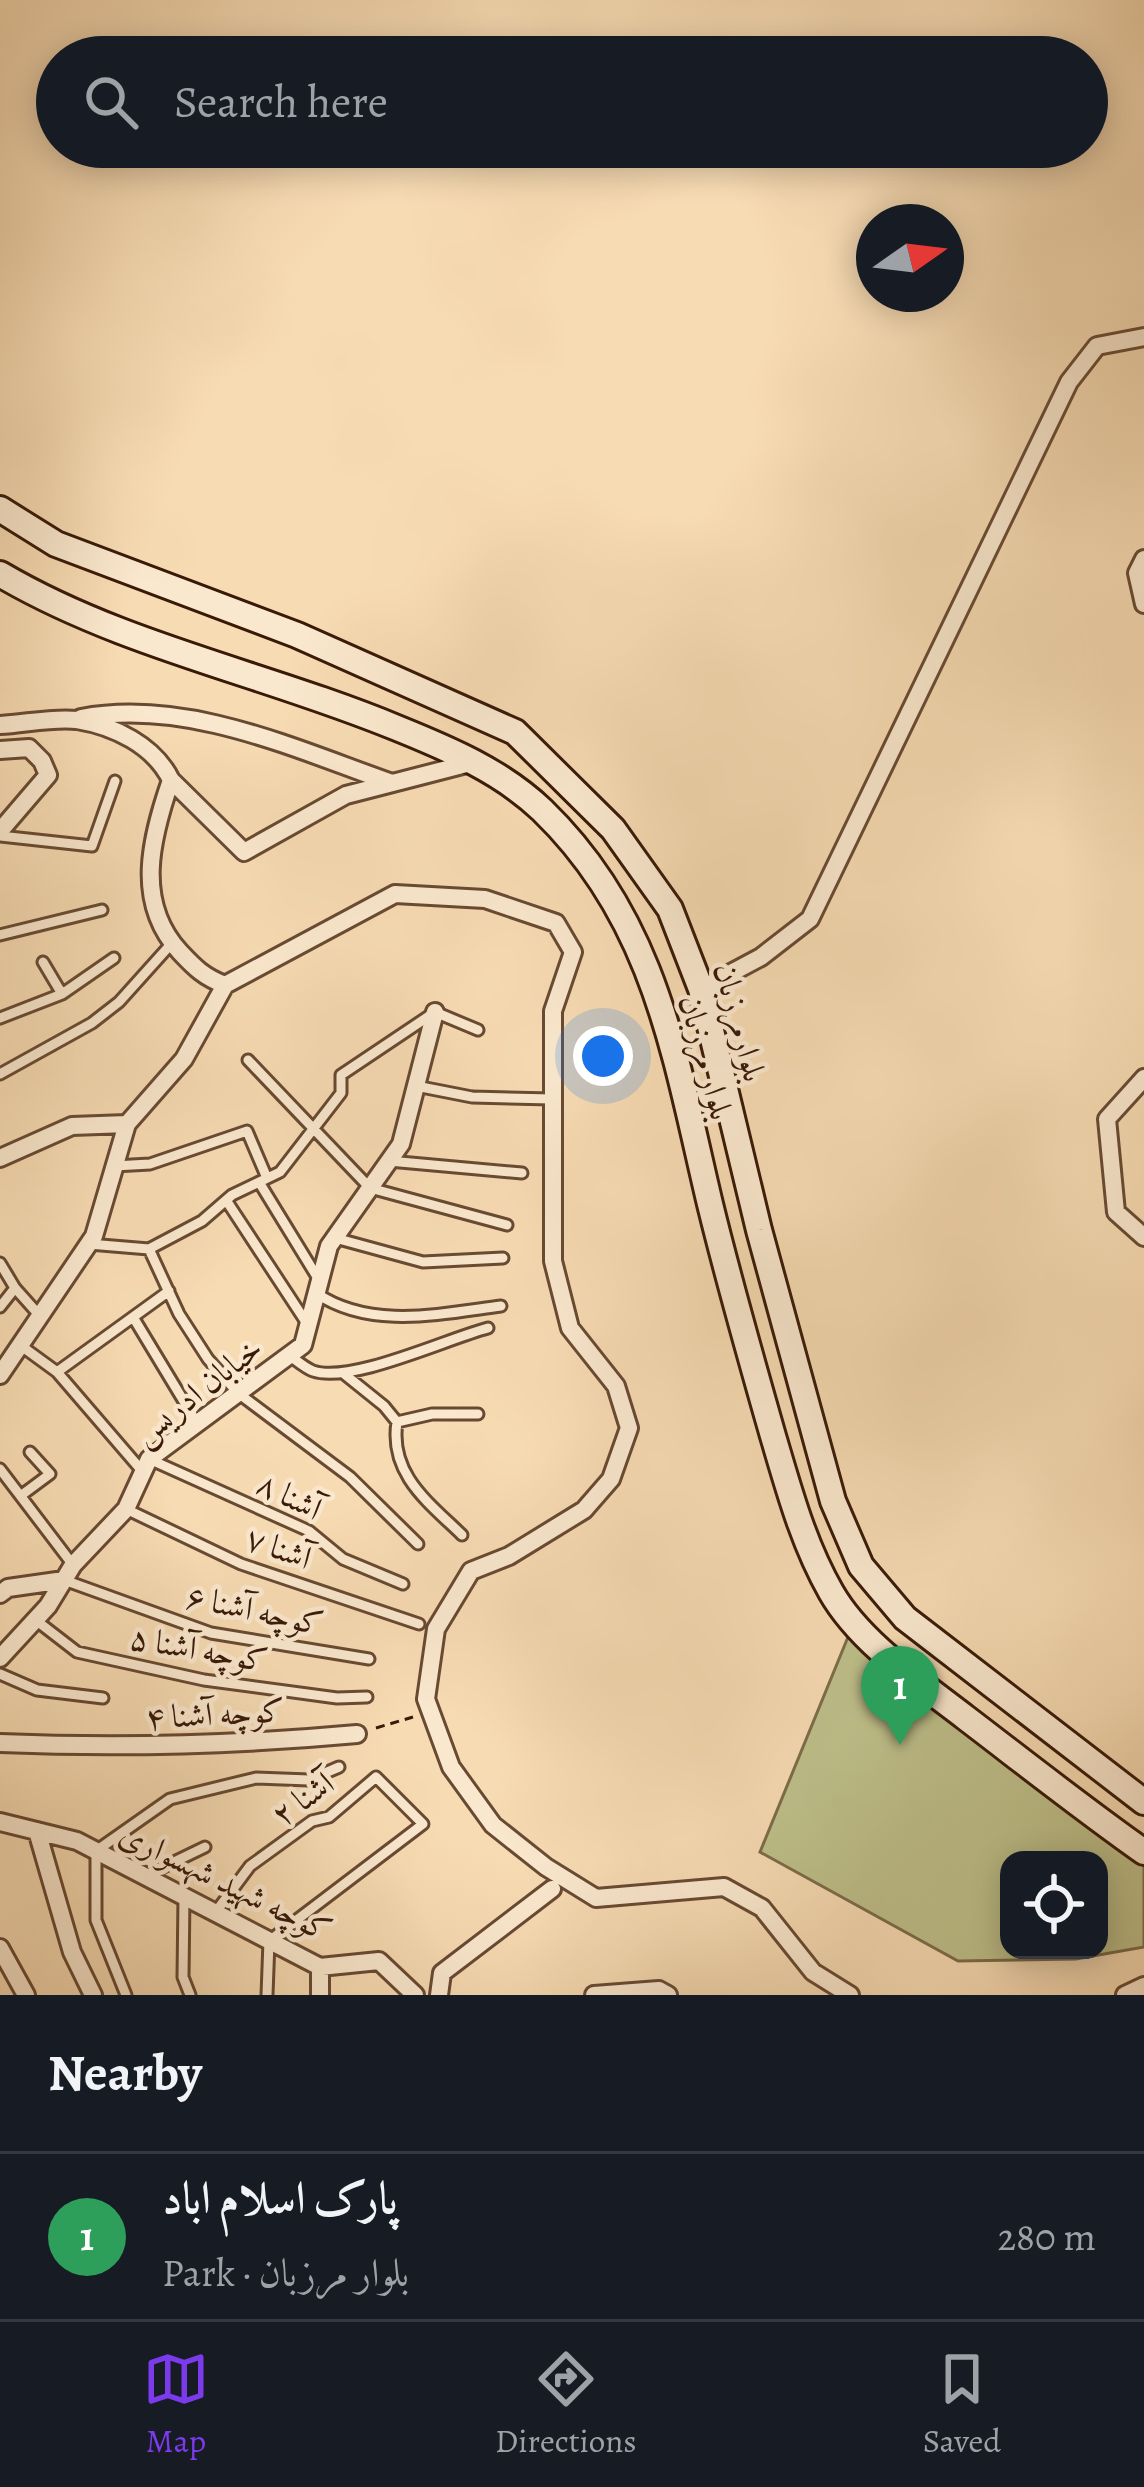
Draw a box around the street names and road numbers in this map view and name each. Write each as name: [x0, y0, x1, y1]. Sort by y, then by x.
street label: بلوارمرزبان: [702, 958, 778, 1087]
street label: بلوار مرزبان: [667, 990, 745, 1125]
street label: خیابان ادریس: [123, 1325, 272, 1455]
street label: آشنا ۸: [250, 1460, 333, 1533]
street label: آشنا ۷: [239, 1515, 322, 1581]
street label: کوچه آشنا ۶: [182, 1573, 328, 1646]
street label: کوچه آشنا ۵: [126, 1614, 272, 1683]
street label: کوچه آشنا ۴: [144, 1687, 286, 1740]
street label: آشنا ۲: [262, 1758, 346, 1836]
street label: کوچه شهید شهسواری: [112, 1811, 339, 1952]

